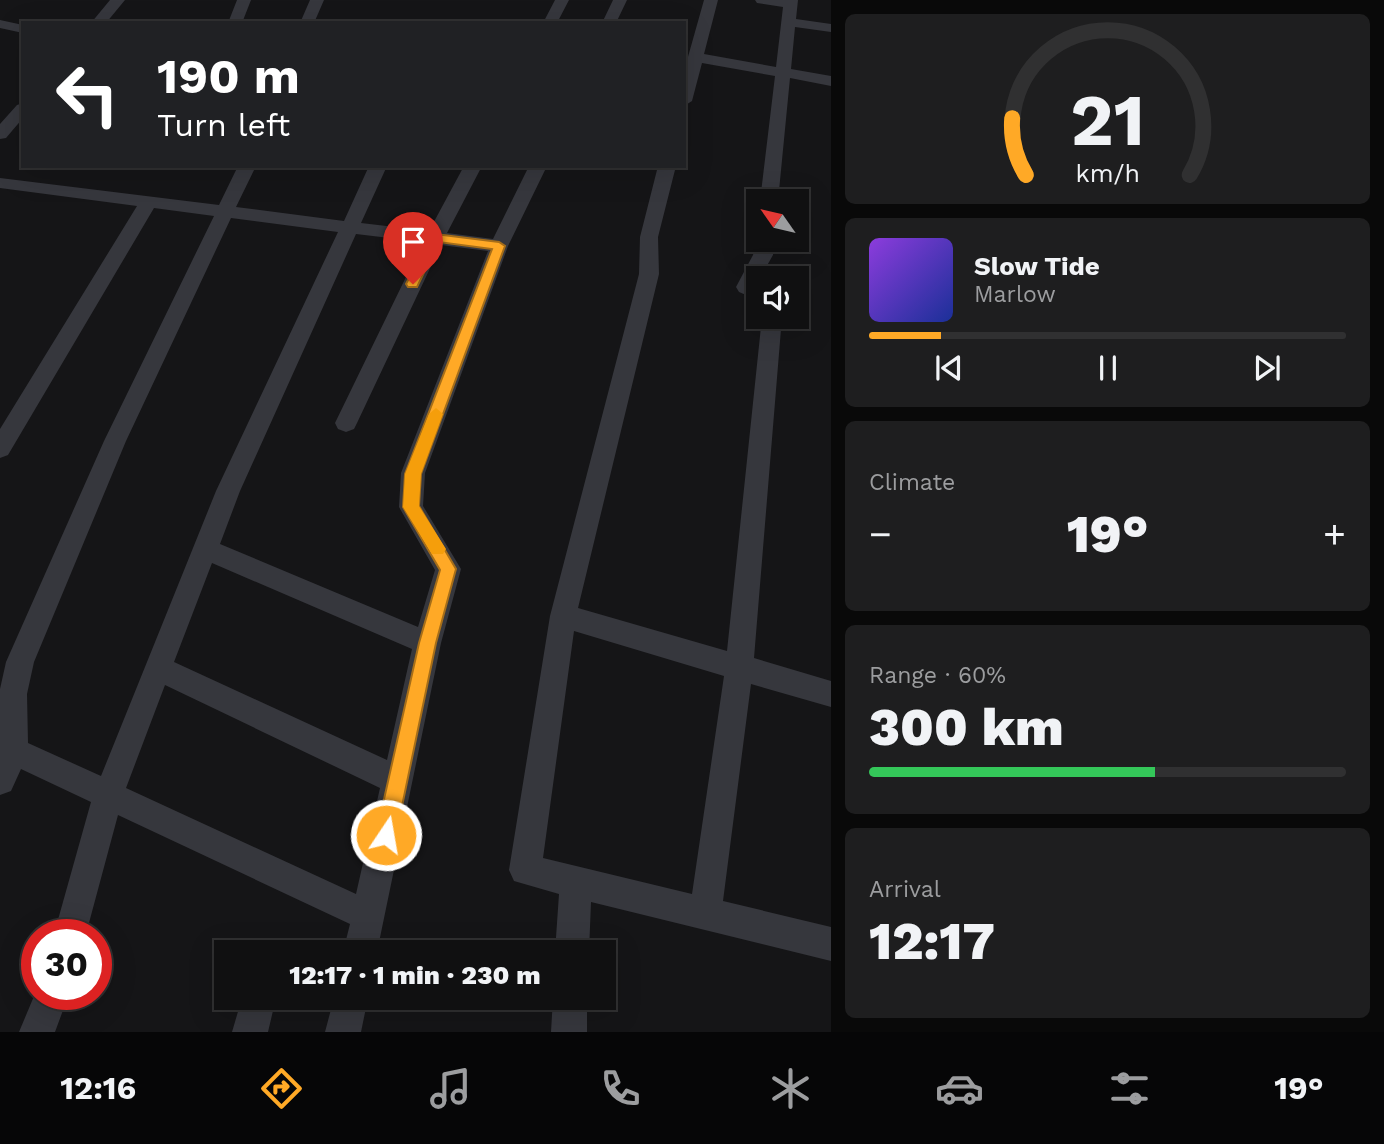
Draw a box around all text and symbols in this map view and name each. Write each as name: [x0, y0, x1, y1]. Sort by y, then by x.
text: 190 m: [157, 47, 300, 105]
icon: left: [42, 49, 133, 140]
text: 21: [1070, 77, 1145, 163]
text: Turn left: [157, 106, 290, 144]
text: km/h: [1075, 159, 1140, 188]
north arrow: [746, 189, 808, 252]
map controls: [746, 189, 809, 329]
pin: [383, 212, 443, 284]
icon: arrive: [394, 223, 432, 261]
text: Slow Tide: [974, 251, 1100, 281]
button: sound: [746, 266, 809, 329]
text: Marlow: [974, 281, 1056, 308]
icon: previous: [930, 349, 968, 387]
icon: pause: [1089, 349, 1127, 387]
icon: next: [1248, 349, 1286, 387]
text: Climate: [869, 469, 955, 496]
text: 19°: [1067, 504, 1148, 565]
text: −: [869, 512, 892, 556]
text: +: [1323, 512, 1346, 556]
text: Range · 60%: [869, 662, 1006, 689]
text: 300 km: [869, 697, 1064, 758]
position arrow: [349, 798, 423, 872]
text: Arrival: [869, 876, 941, 903]
text: 12:17: [869, 911, 995, 972]
speed limit sign: 30: [21, 919, 112, 1010]
text: 12:17 · 1 min · 230 m: [289, 960, 541, 990]
icon: directions: [257, 1064, 306, 1113]
icon: music: [426, 1064, 475, 1113]
icon: phone: [596, 1064, 645, 1113]
icon: climate: [766, 1064, 815, 1113]
icon: car: [935, 1064, 984, 1113]
icon: filters: [1105, 1064, 1154, 1113]
text: 12:16: [60, 1069, 136, 1107]
text: 19°: [1274, 1069, 1324, 1107]

